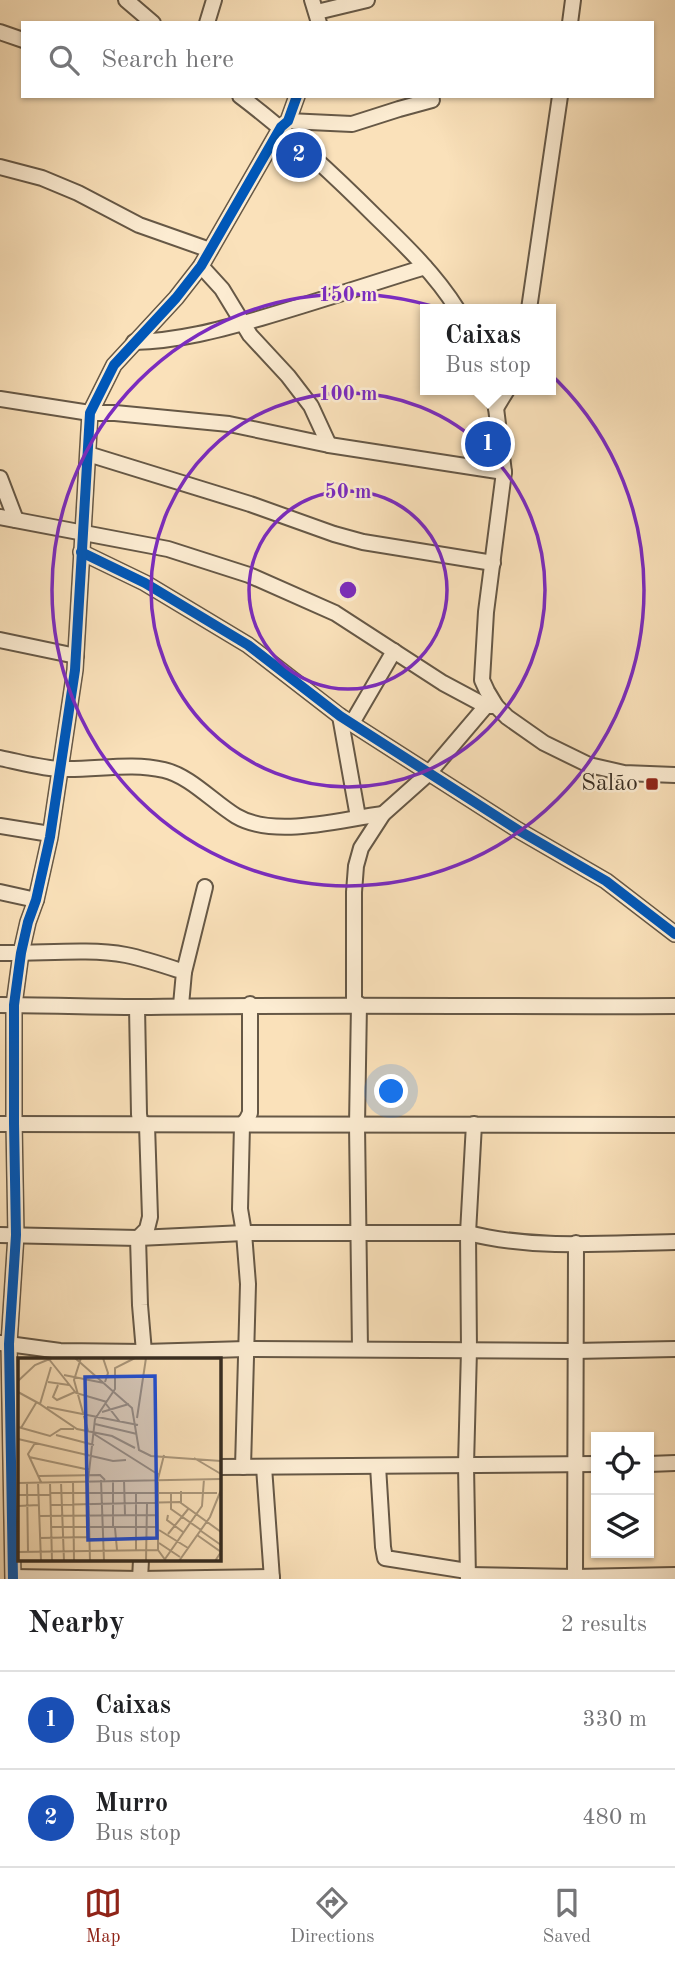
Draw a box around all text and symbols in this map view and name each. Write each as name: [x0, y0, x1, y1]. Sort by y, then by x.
search box: [21, 21, 654, 98]
icon: search: [45, 41, 83, 79]
text: Search here: [101, 47, 234, 73]
pin: 2: [276, 129, 322, 181]
text: 150 m: [318, 285, 378, 306]
popup: [420, 304, 556, 395]
text: Caixas: [445, 323, 521, 349]
text: Bus stop: [445, 354, 531, 377]
text: 100 m: [318, 384, 378, 405]
pin: 1: [465, 418, 511, 470]
text: 50 m: [324, 482, 372, 503]
centre of rings: [336, 578, 360, 602]
place label: Salão: [581, 772, 638, 796]
marker: Salão: [644, 776, 660, 792]
your location: [374, 1074, 408, 1108]
inset map: [18, 1358, 220, 1562]
map controls: [591, 1432, 654, 1558]
button: locate: [591, 1432, 654, 1495]
button: layers: [591, 1495, 654, 1558]
text: Nearby: [28, 1609, 125, 1639]
text: 2 results: [561, 1613, 647, 1636]
text: Caixas: [95, 1693, 171, 1719]
text: 1: [44, 1708, 58, 1731]
text: 330 m: [582, 1708, 647, 1731]
text: Bus stop: [95, 1724, 181, 1747]
text: Murro: [95, 1791, 168, 1817]
text: 2: [44, 1806, 58, 1829]
text: 480 m: [582, 1806, 647, 1829]
text: Bus stop: [95, 1822, 181, 1845]
tab: Map: [84, 1884, 122, 1949]
tab: Directions: [290, 1884, 375, 1949]
tab: Saved: [543, 1884, 591, 1949]

